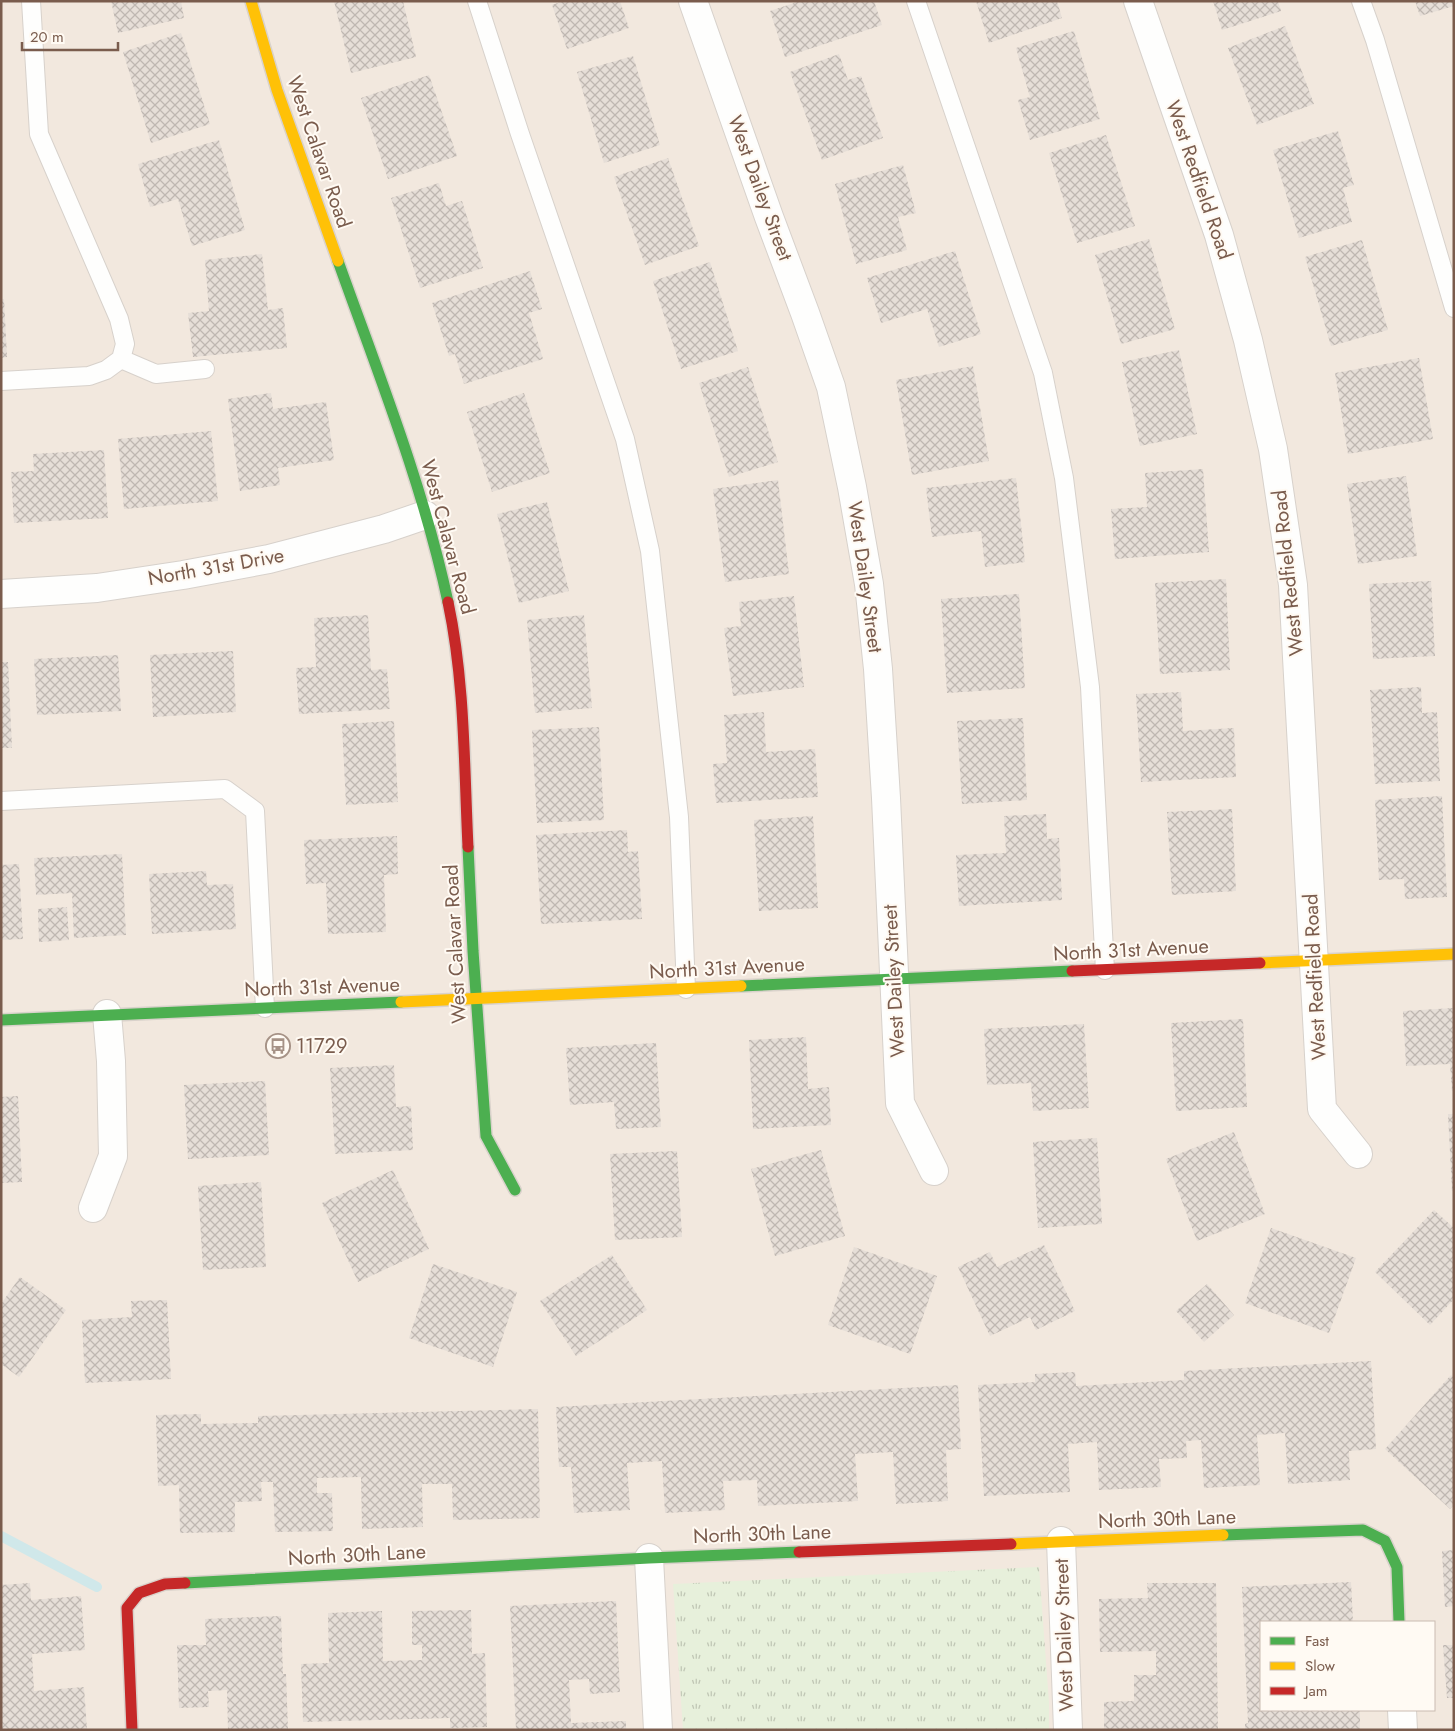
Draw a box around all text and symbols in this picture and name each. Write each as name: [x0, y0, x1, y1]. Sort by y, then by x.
scale bar: [22, 20, 119, 52]
text: 20 m: [30, 26, 64, 48]
street label: West Calavar Road: [279, 72, 359, 232]
street label: West Redfield Road: [1158, 97, 1240, 263]
street label: West Dailey Street: [720, 111, 800, 265]
street label: West Calavar Road: [413, 456, 483, 618]
street label: West Redfield Road: [1265, 489, 1311, 657]
street label: West Dailey Street: [840, 499, 890, 655]
street label: North 31st Drive: [146, 541, 286, 593]
street label: West Calavar Road: [436, 864, 474, 1024]
street label: West Redfield Road: [1296, 893, 1334, 1061]
street label: West Dailey Street: [876, 904, 912, 1058]
street label: North 31st Avenue: [1053, 931, 1209, 969]
street label: North 31st Avenue: [649, 949, 805, 987]
street label: North 31st Avenue: [244, 970, 400, 1004]
place label: 11729: [296, 1032, 347, 1061]
bus stop icon: 11729: [265, 1033, 291, 1059]
street label: North 30th Lane: [1097, 1502, 1237, 1536]
street label: North 30th Lane: [692, 1517, 832, 1551]
street label: North 30th Lane: [287, 1537, 427, 1573]
street label: West Dailey Street: [1047, 1558, 1081, 1712]
legend: [1260, 1621, 1435, 1711]
text: Fast: [1305, 1630, 1329, 1652]
text: Slow: [1305, 1655, 1336, 1677]
text: Jam: [1303, 1680, 1328, 1702]

